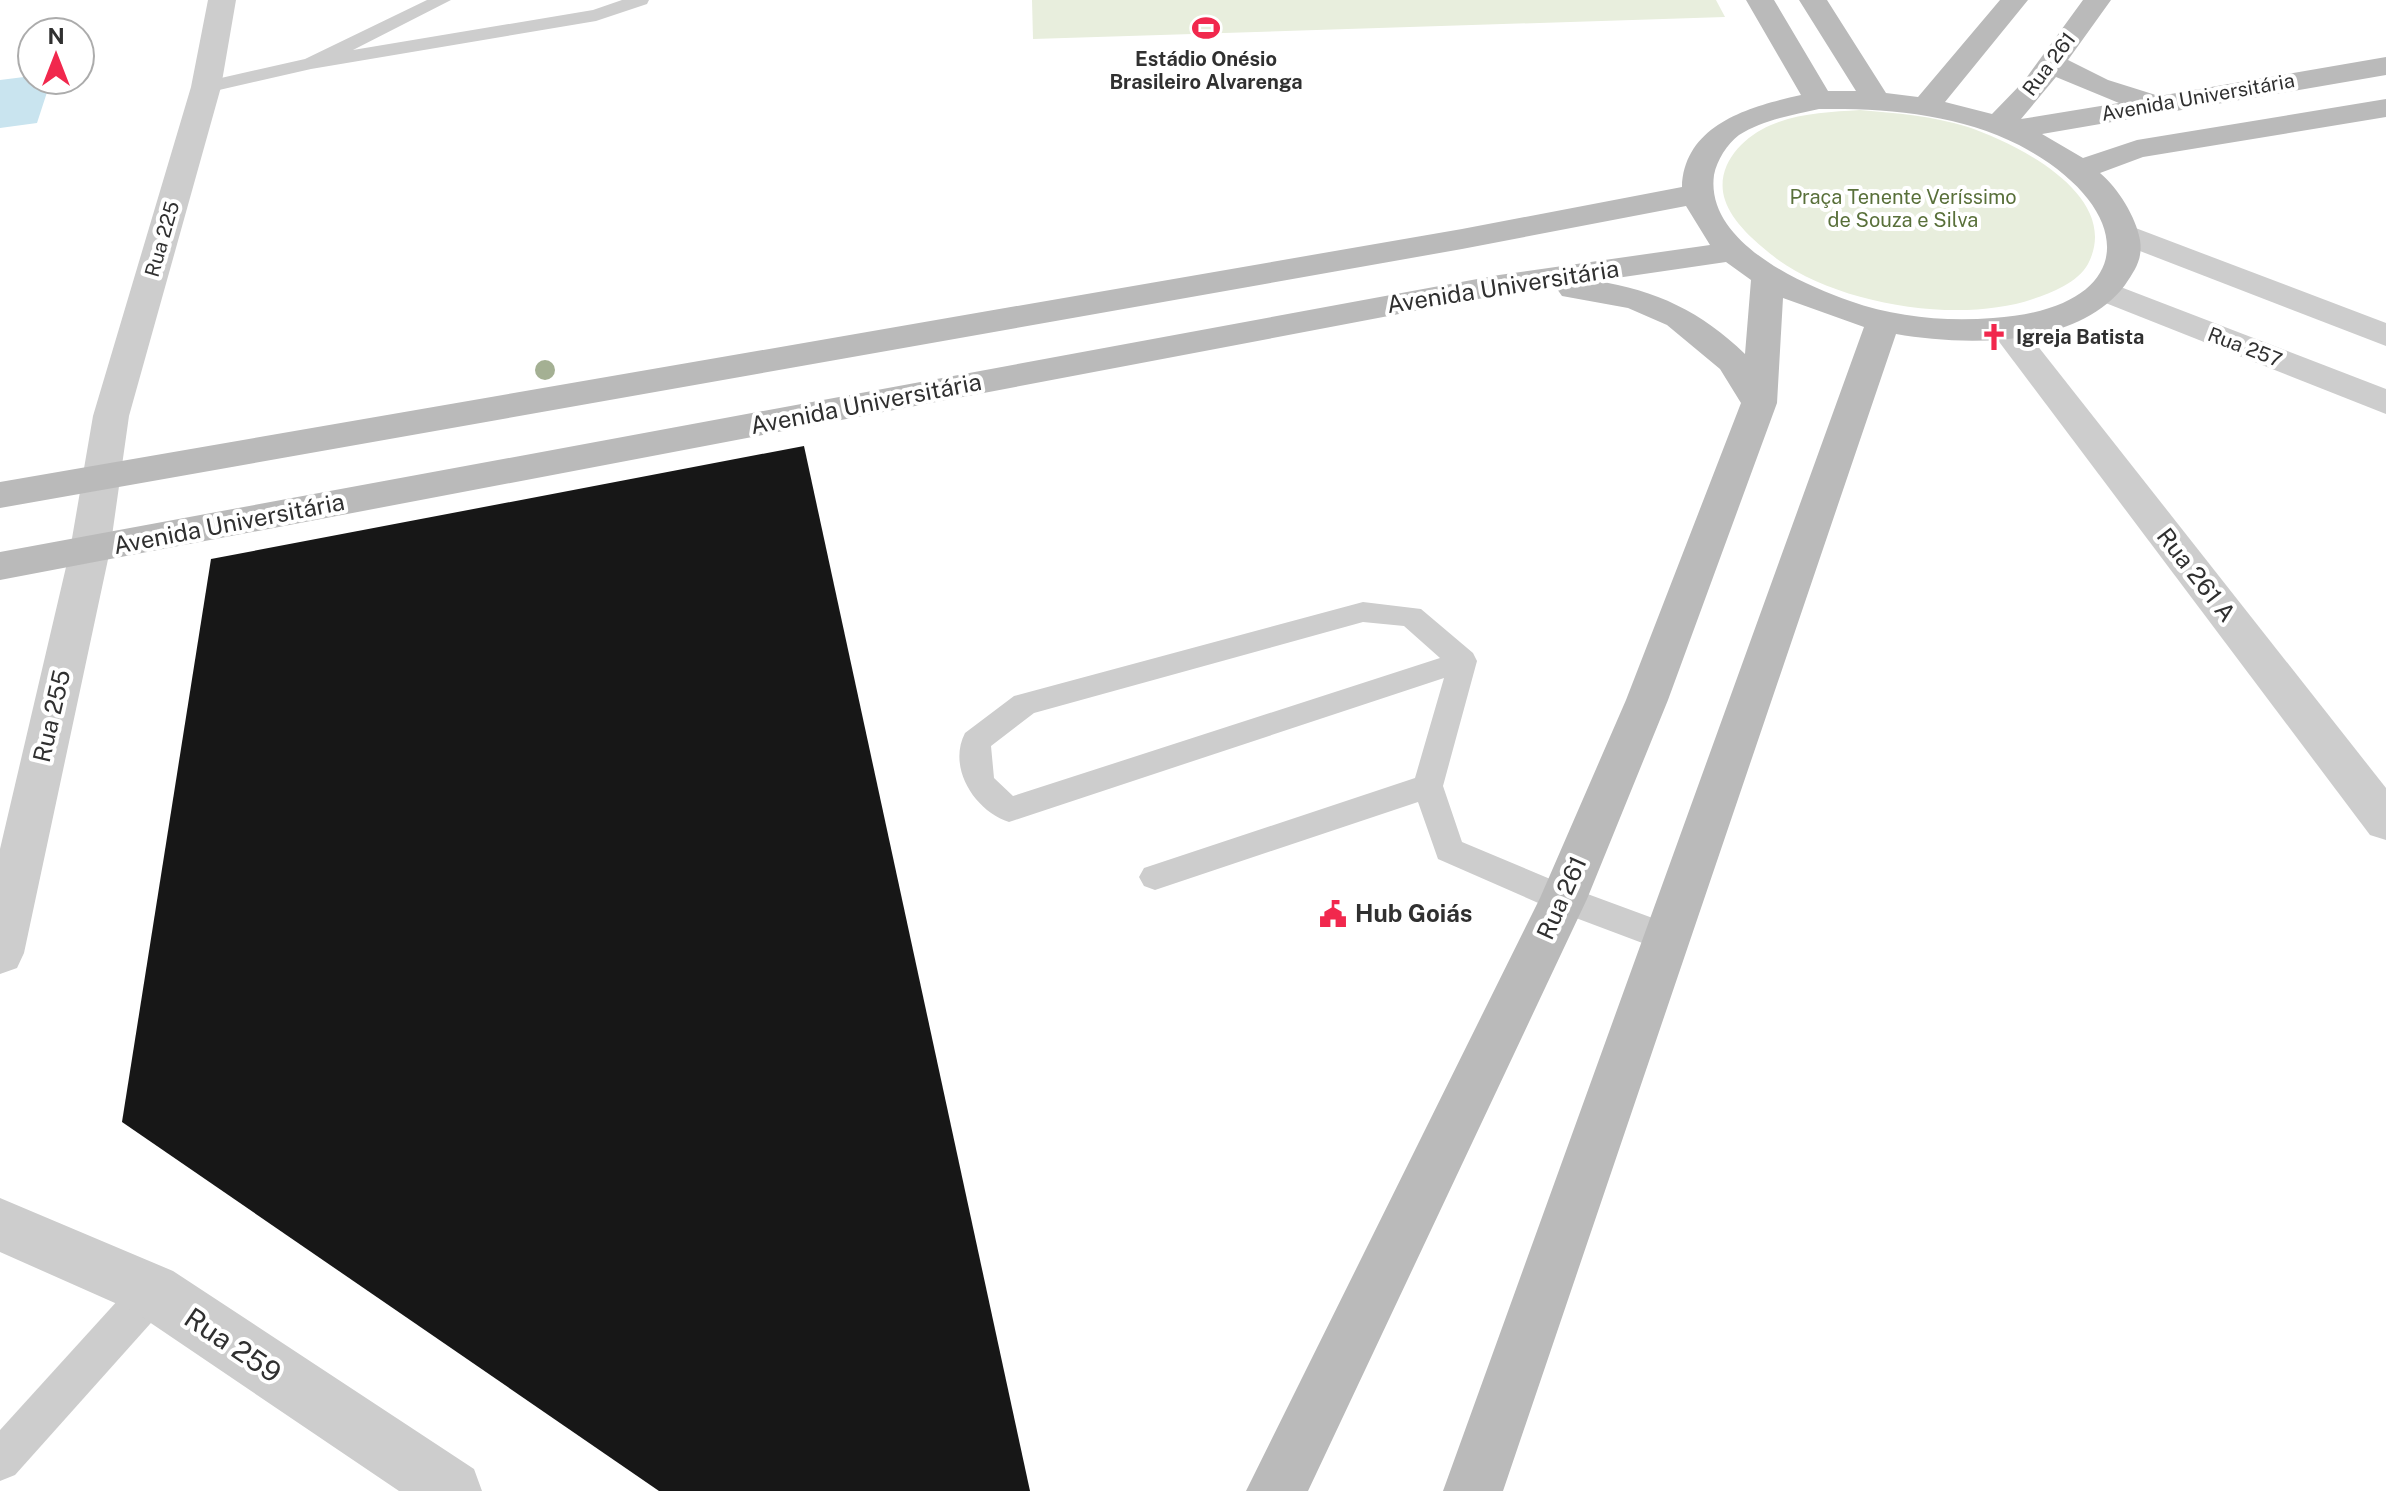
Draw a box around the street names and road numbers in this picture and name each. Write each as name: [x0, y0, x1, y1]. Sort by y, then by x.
street label: Rua 261: [2017, 27, 2081, 101]
street label: Avenida Universitária: [2100, 68, 2296, 126]
street label: Rua 225: [140, 198, 184, 280]
street label: Avenida Universitária: [1385, 254, 1621, 318]
street label: Rua 257: [2204, 322, 2286, 372]
street label: Avenida Universitária: [748, 367, 984, 439]
street label: Avenida Universitária: [111, 487, 347, 559]
street label: Rua 261 A: [2152, 522, 2242, 627]
street label: Rua 255: [27, 667, 75, 765]
street label: Rua 261: [1530, 852, 1592, 944]
street label: Rua 259: [179, 1300, 288, 1389]

